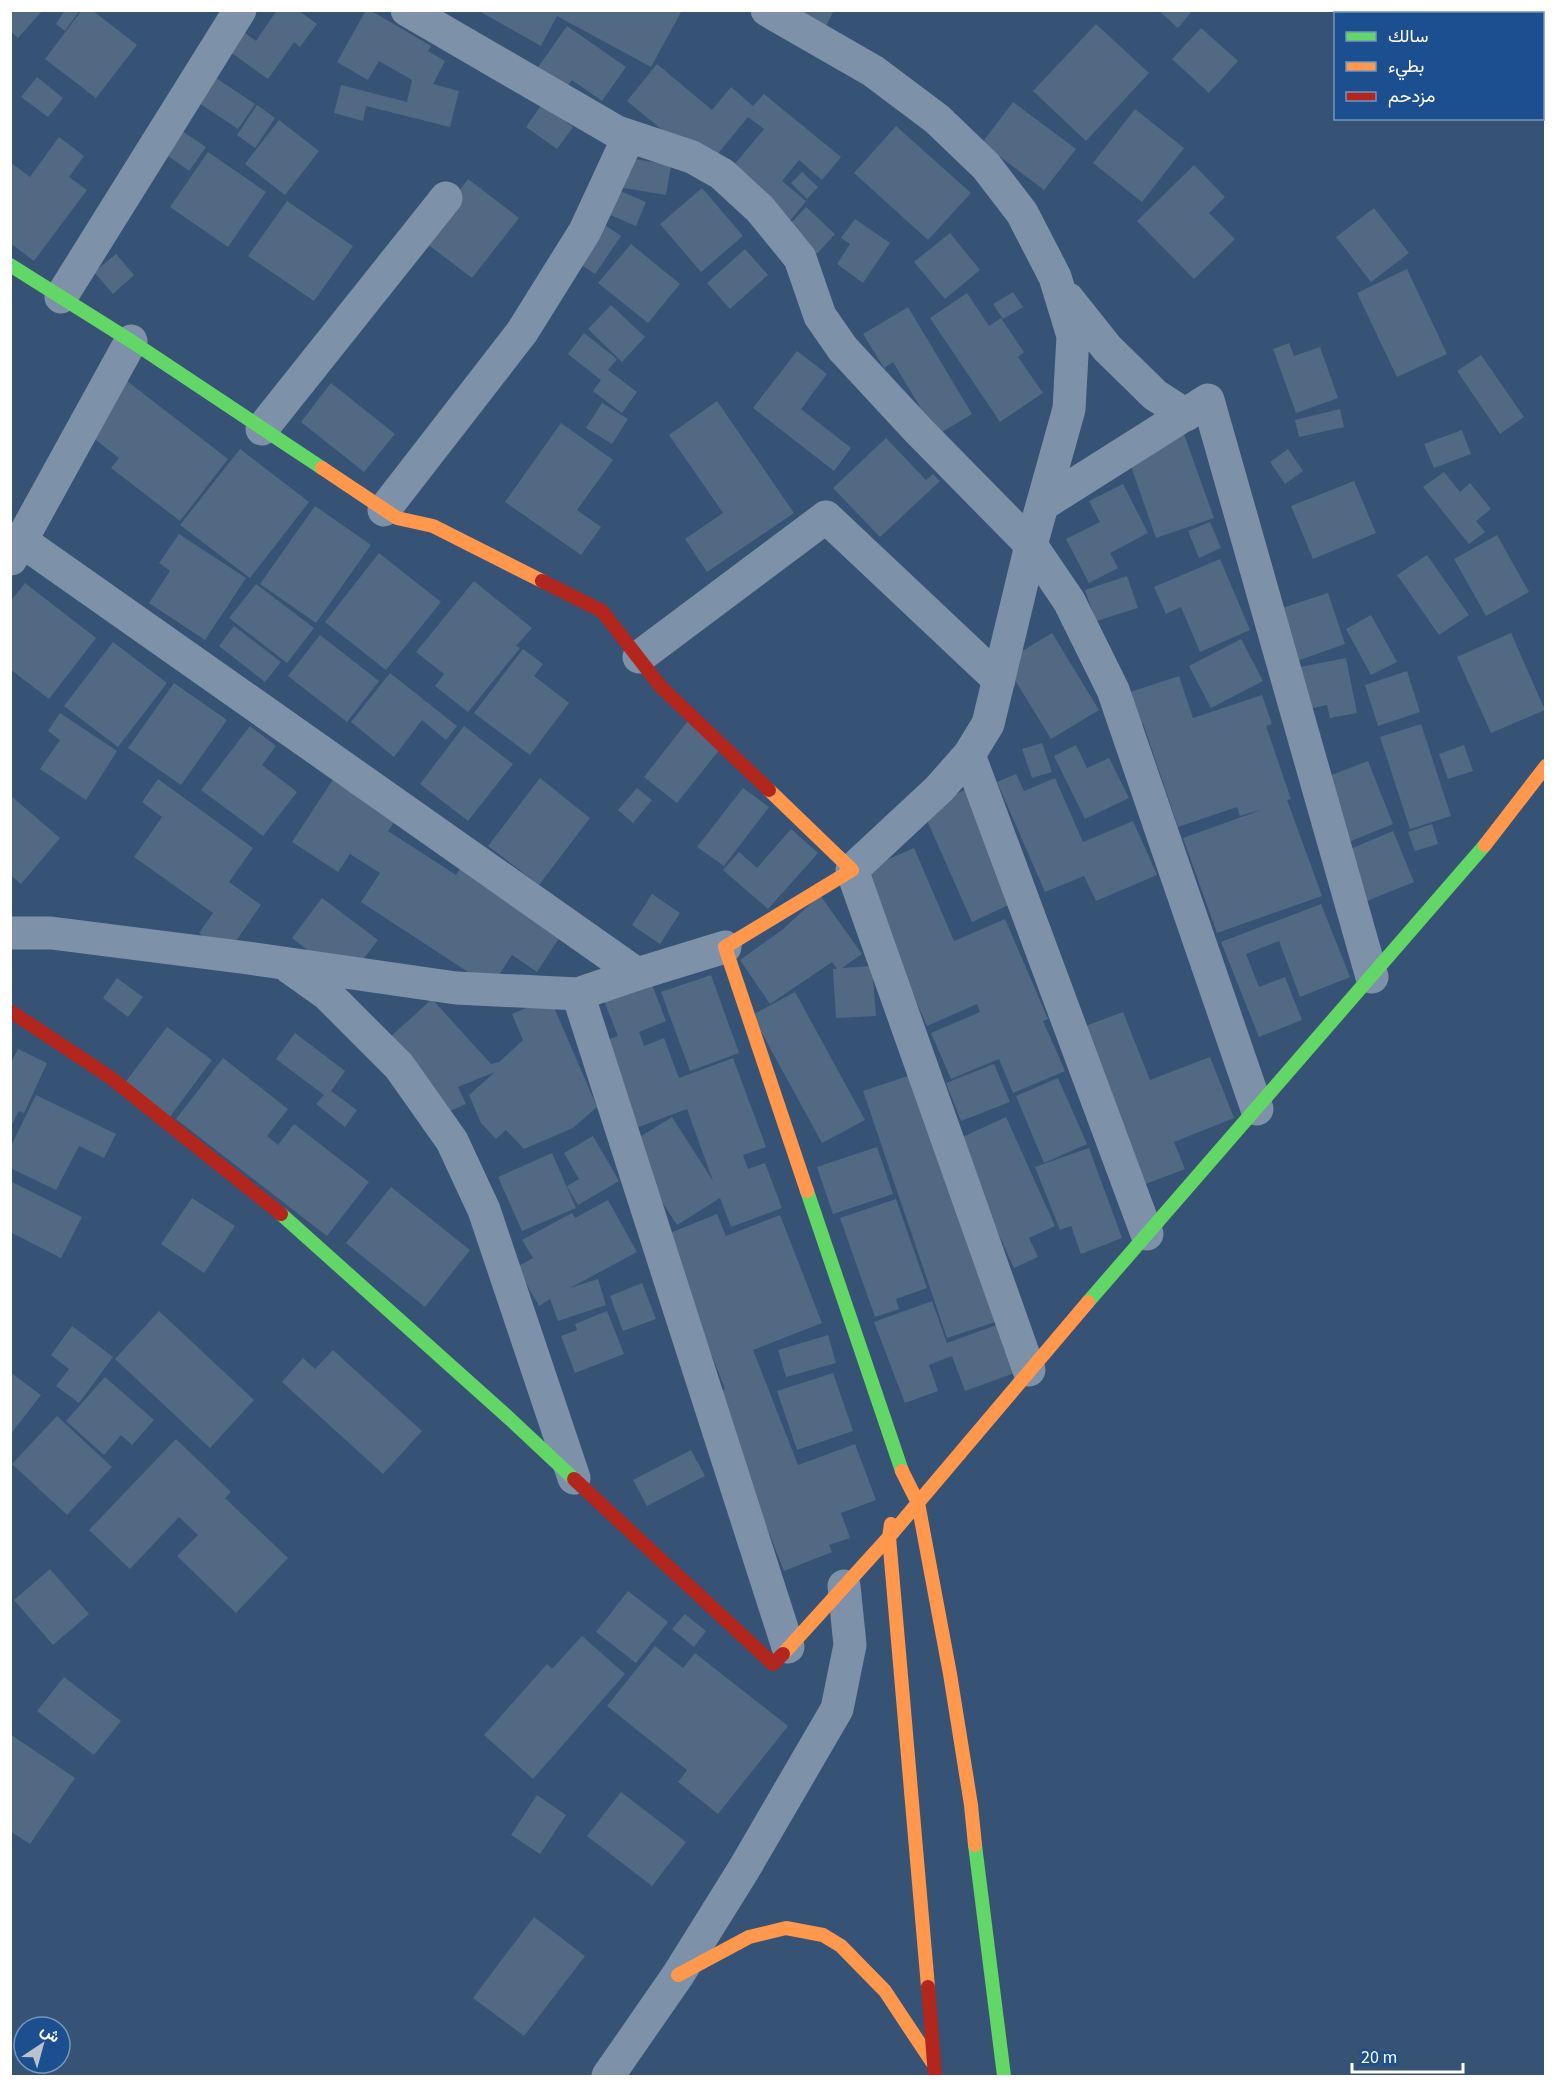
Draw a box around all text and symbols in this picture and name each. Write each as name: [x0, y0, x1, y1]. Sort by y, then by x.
legend: [1334, 12, 1544, 120]
text: سالك: [1388, 24, 1428, 49]
text: بطيء: [1388, 54, 1424, 81]
text: مزدحم: [1388, 84, 1435, 109]
north arrow: [12, 2015, 72, 2075]
text: ش: [36, 2019, 64, 2048]
scale bar: [1352, 2036, 1463, 2074]
text: 20 m: [1361, 2045, 1397, 2070]

